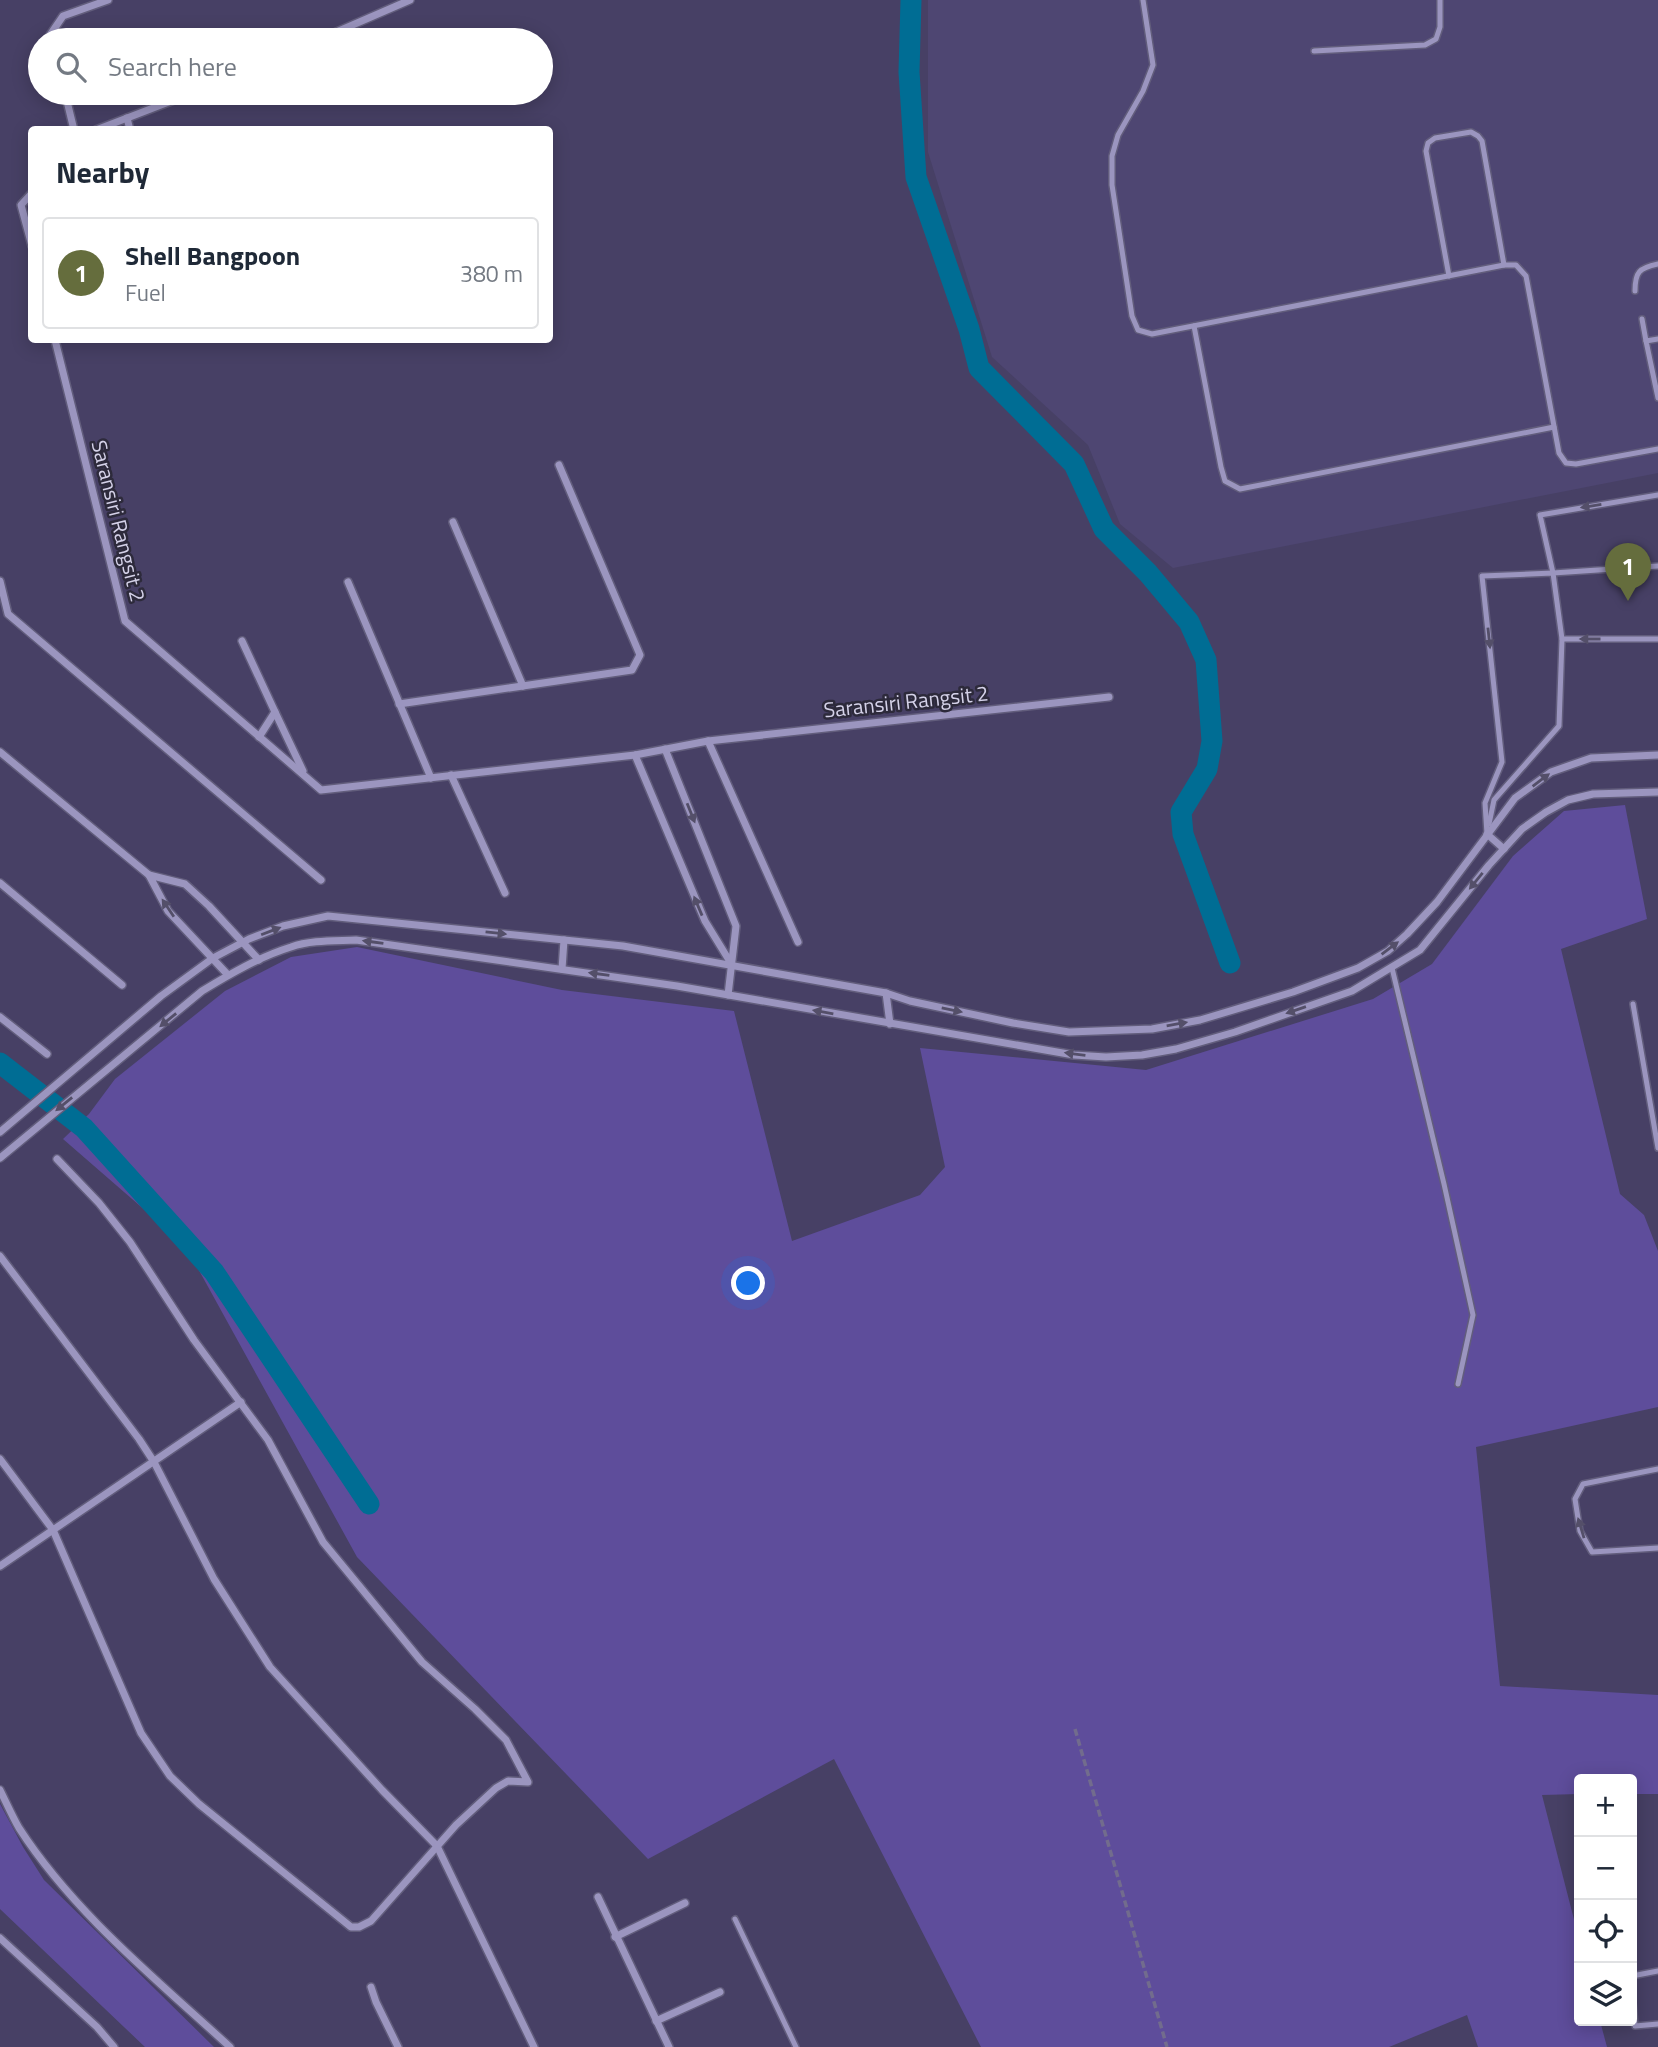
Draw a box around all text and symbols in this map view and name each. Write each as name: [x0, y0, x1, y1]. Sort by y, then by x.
search box: [28, 28, 553, 105]
text: Search here: [108, 47, 237, 86]
icon: search: [52, 48, 90, 86]
text: Nearby: [56, 149, 149, 195]
text: Shell Bangpoon: [125, 236, 300, 275]
text: 1: [75, 256, 87, 291]
text: 380 m: [460, 256, 523, 291]
text: Fuel: [125, 275, 166, 310]
street label: Saransiri Rangsit 2: [83, 437, 155, 605]
one-way arrow: [1580, 501, 1602, 512]
pin: 1: [1605, 543, 1651, 601]
one-way arrow: [1483, 628, 1494, 650]
one-way arrow: [1579, 633, 1601, 645]
street label: Saransiri Rangsit 2: [822, 676, 990, 726]
one-way arrow: [1532, 773, 1550, 787]
one-way arrow: [685, 802, 696, 823]
one-way arrow: [1468, 872, 1483, 890]
one-way arrow: [693, 896, 704, 917]
one-way arrow: [161, 899, 175, 917]
one-way arrow: [261, 925, 282, 936]
one-way arrow: [485, 928, 507, 939]
one-way arrow: [362, 936, 384, 947]
one-way arrow: [1380, 940, 1398, 955]
one-way arrow: [587, 968, 609, 979]
one-way arrow: [941, 1004, 963, 1015]
one-way arrow: [1285, 1005, 1306, 1016]
one-way arrow: [812, 1006, 834, 1017]
one-way arrow: [159, 1012, 177, 1027]
one-way arrow: [1166, 1018, 1188, 1029]
one-way arrow: [1064, 1049, 1086, 1060]
one-way arrow: [56, 1096, 73, 1111]
your location: [731, 1266, 765, 1300]
one-way arrow: [1576, 1517, 1586, 1538]
map controls: [1574, 1774, 1637, 2026]
button: +: [1574, 1774, 1637, 1837]
button: −: [1574, 1837, 1637, 1900]
button: locate: [1574, 1900, 1637, 1963]
button: layers: [1574, 1963, 1637, 2026]

